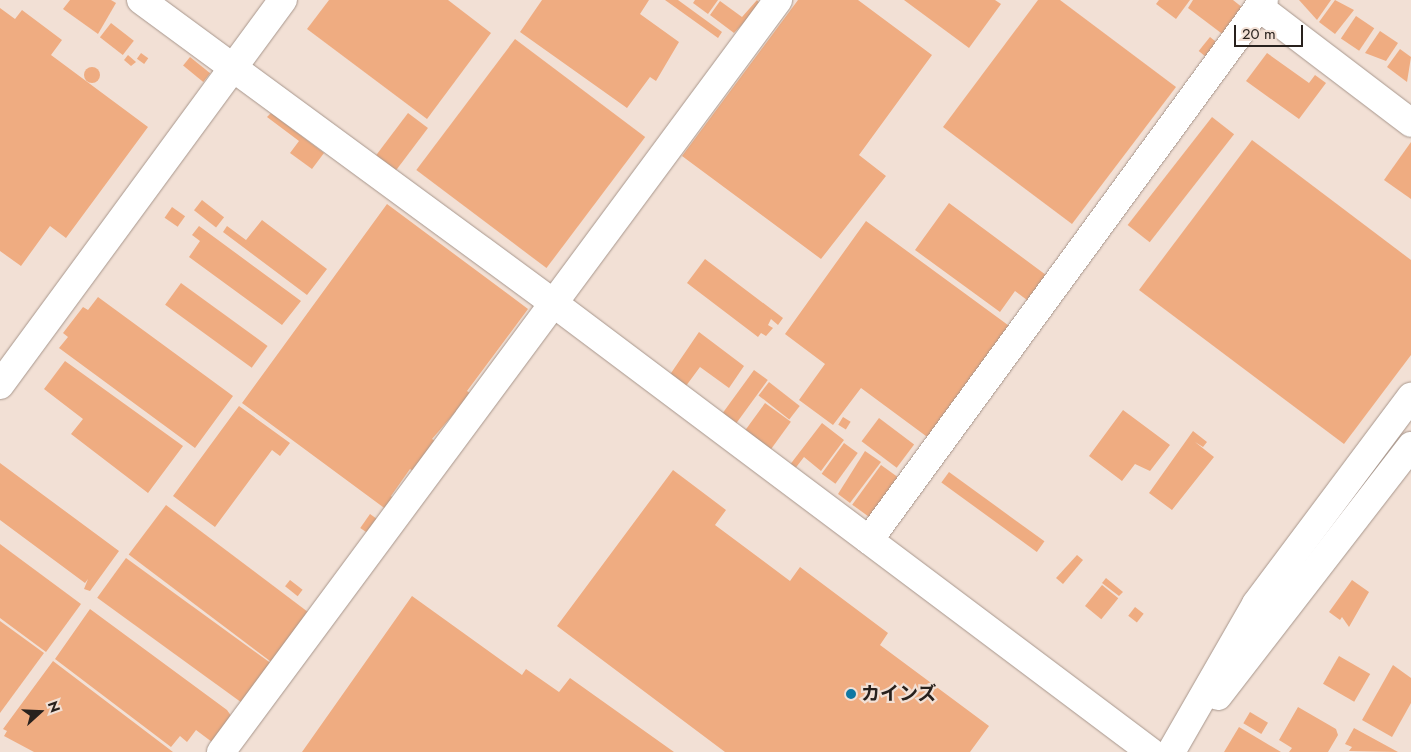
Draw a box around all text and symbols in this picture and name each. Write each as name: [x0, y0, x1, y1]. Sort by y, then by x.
scale bar: [1236, 15, 1305, 47]
text: 20 m: [1242, 23, 1276, 45]
place label: カインズ: [861, 683, 937, 705]
north arrow: [15, 687, 65, 737]
marker: カインズ: [845, 688, 857, 700]
text: N: [43, 698, 65, 716]

